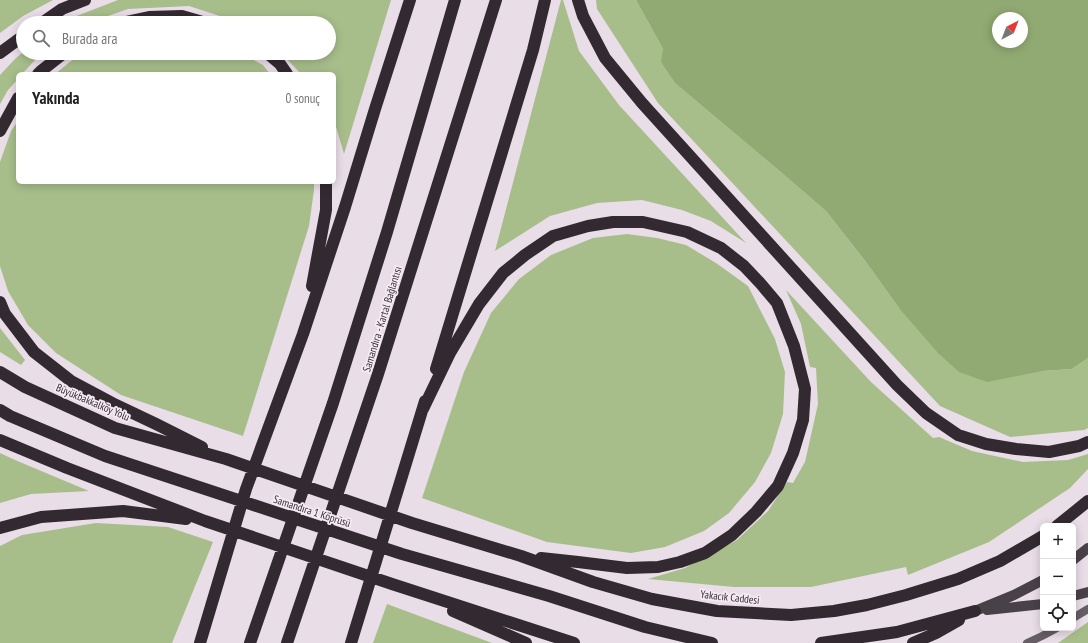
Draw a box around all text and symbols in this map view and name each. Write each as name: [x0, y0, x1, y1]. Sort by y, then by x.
north arrow: [992, 12, 1028, 48]
search box: [16, 16, 336, 60]
icon: search: [30, 27, 52, 49]
text: Burada ara: [62, 29, 117, 48]
text: Yakında: [32, 87, 79, 109]
text: 0 sonuç: [285, 90, 320, 107]
street label: Samandıra - Kartal Bağlantısı: [359, 264, 405, 374]
street label: Büyükbakkalköy Yolu: [54, 380, 132, 424]
street label: Samandıra 1 Köprüsü: [272, 492, 353, 530]
map controls: [1040, 523, 1076, 631]
button: +: [1040, 523, 1076, 559]
button: −: [1040, 559, 1076, 595]
street label: Yakacık Caddesi: [700, 587, 760, 607]
button: locate: [1040, 595, 1076, 631]

